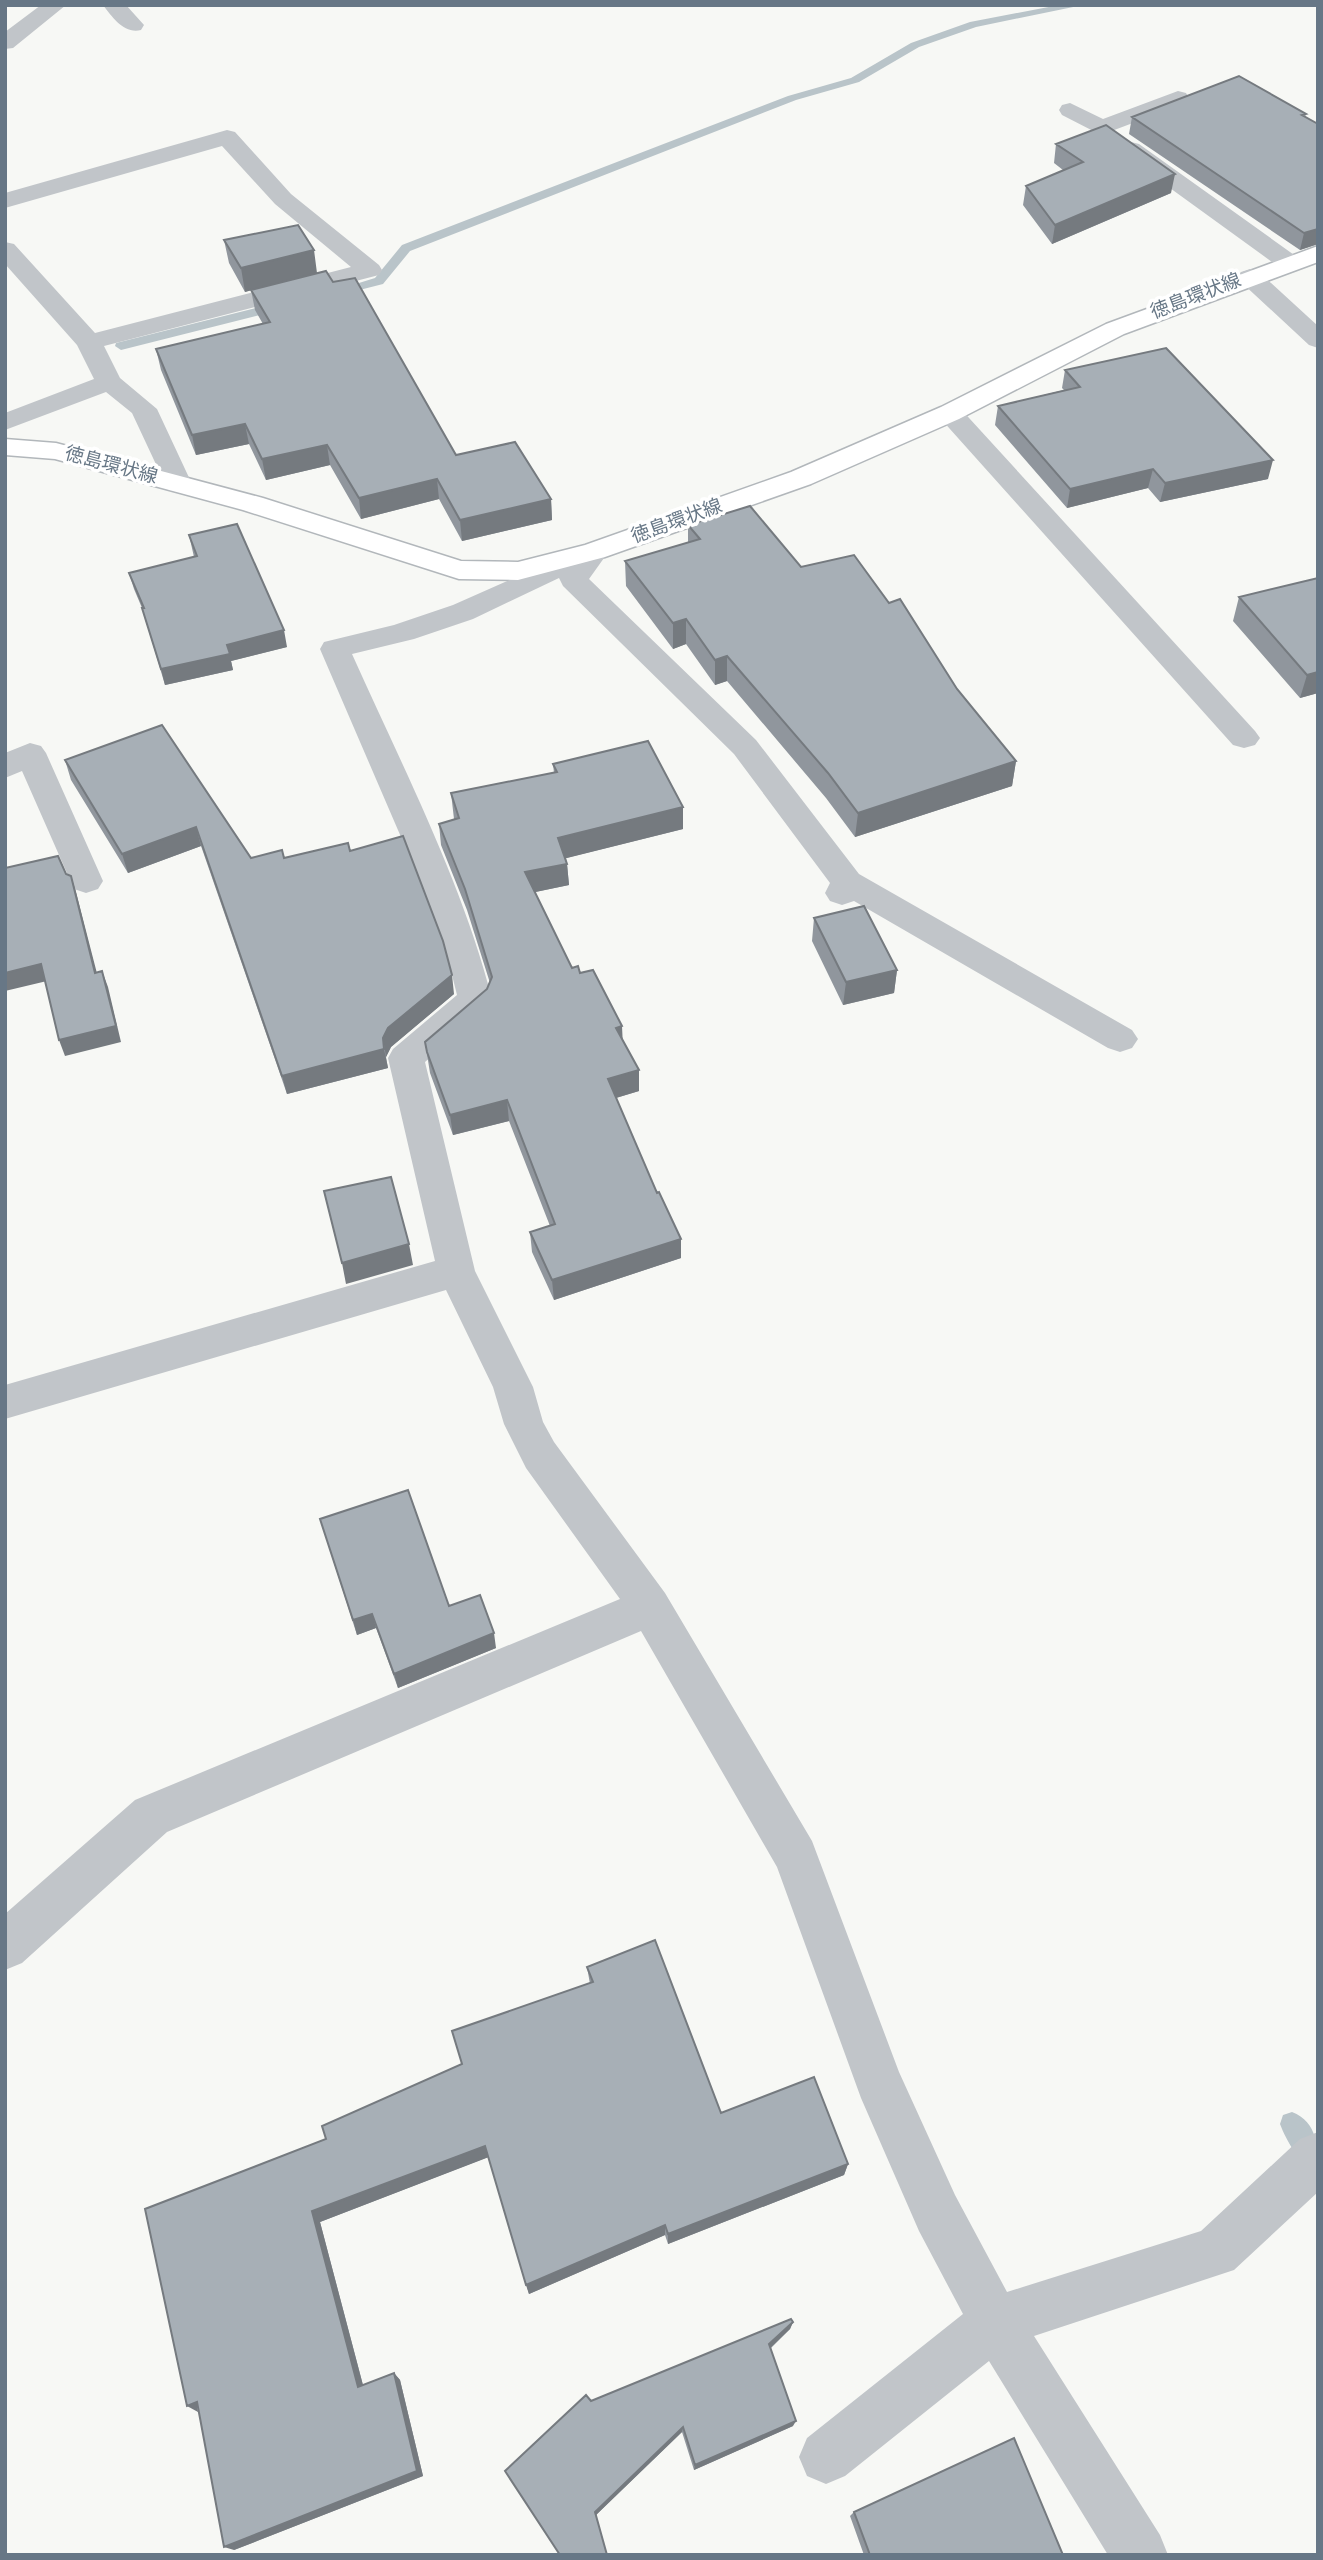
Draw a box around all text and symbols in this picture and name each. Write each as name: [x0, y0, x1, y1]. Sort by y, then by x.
street label: 徳島環状線: [1147, 269, 1245, 325]
street label: 徳島環状線: [62, 442, 160, 490]
street label: 徳島環状線: [628, 494, 726, 550]

